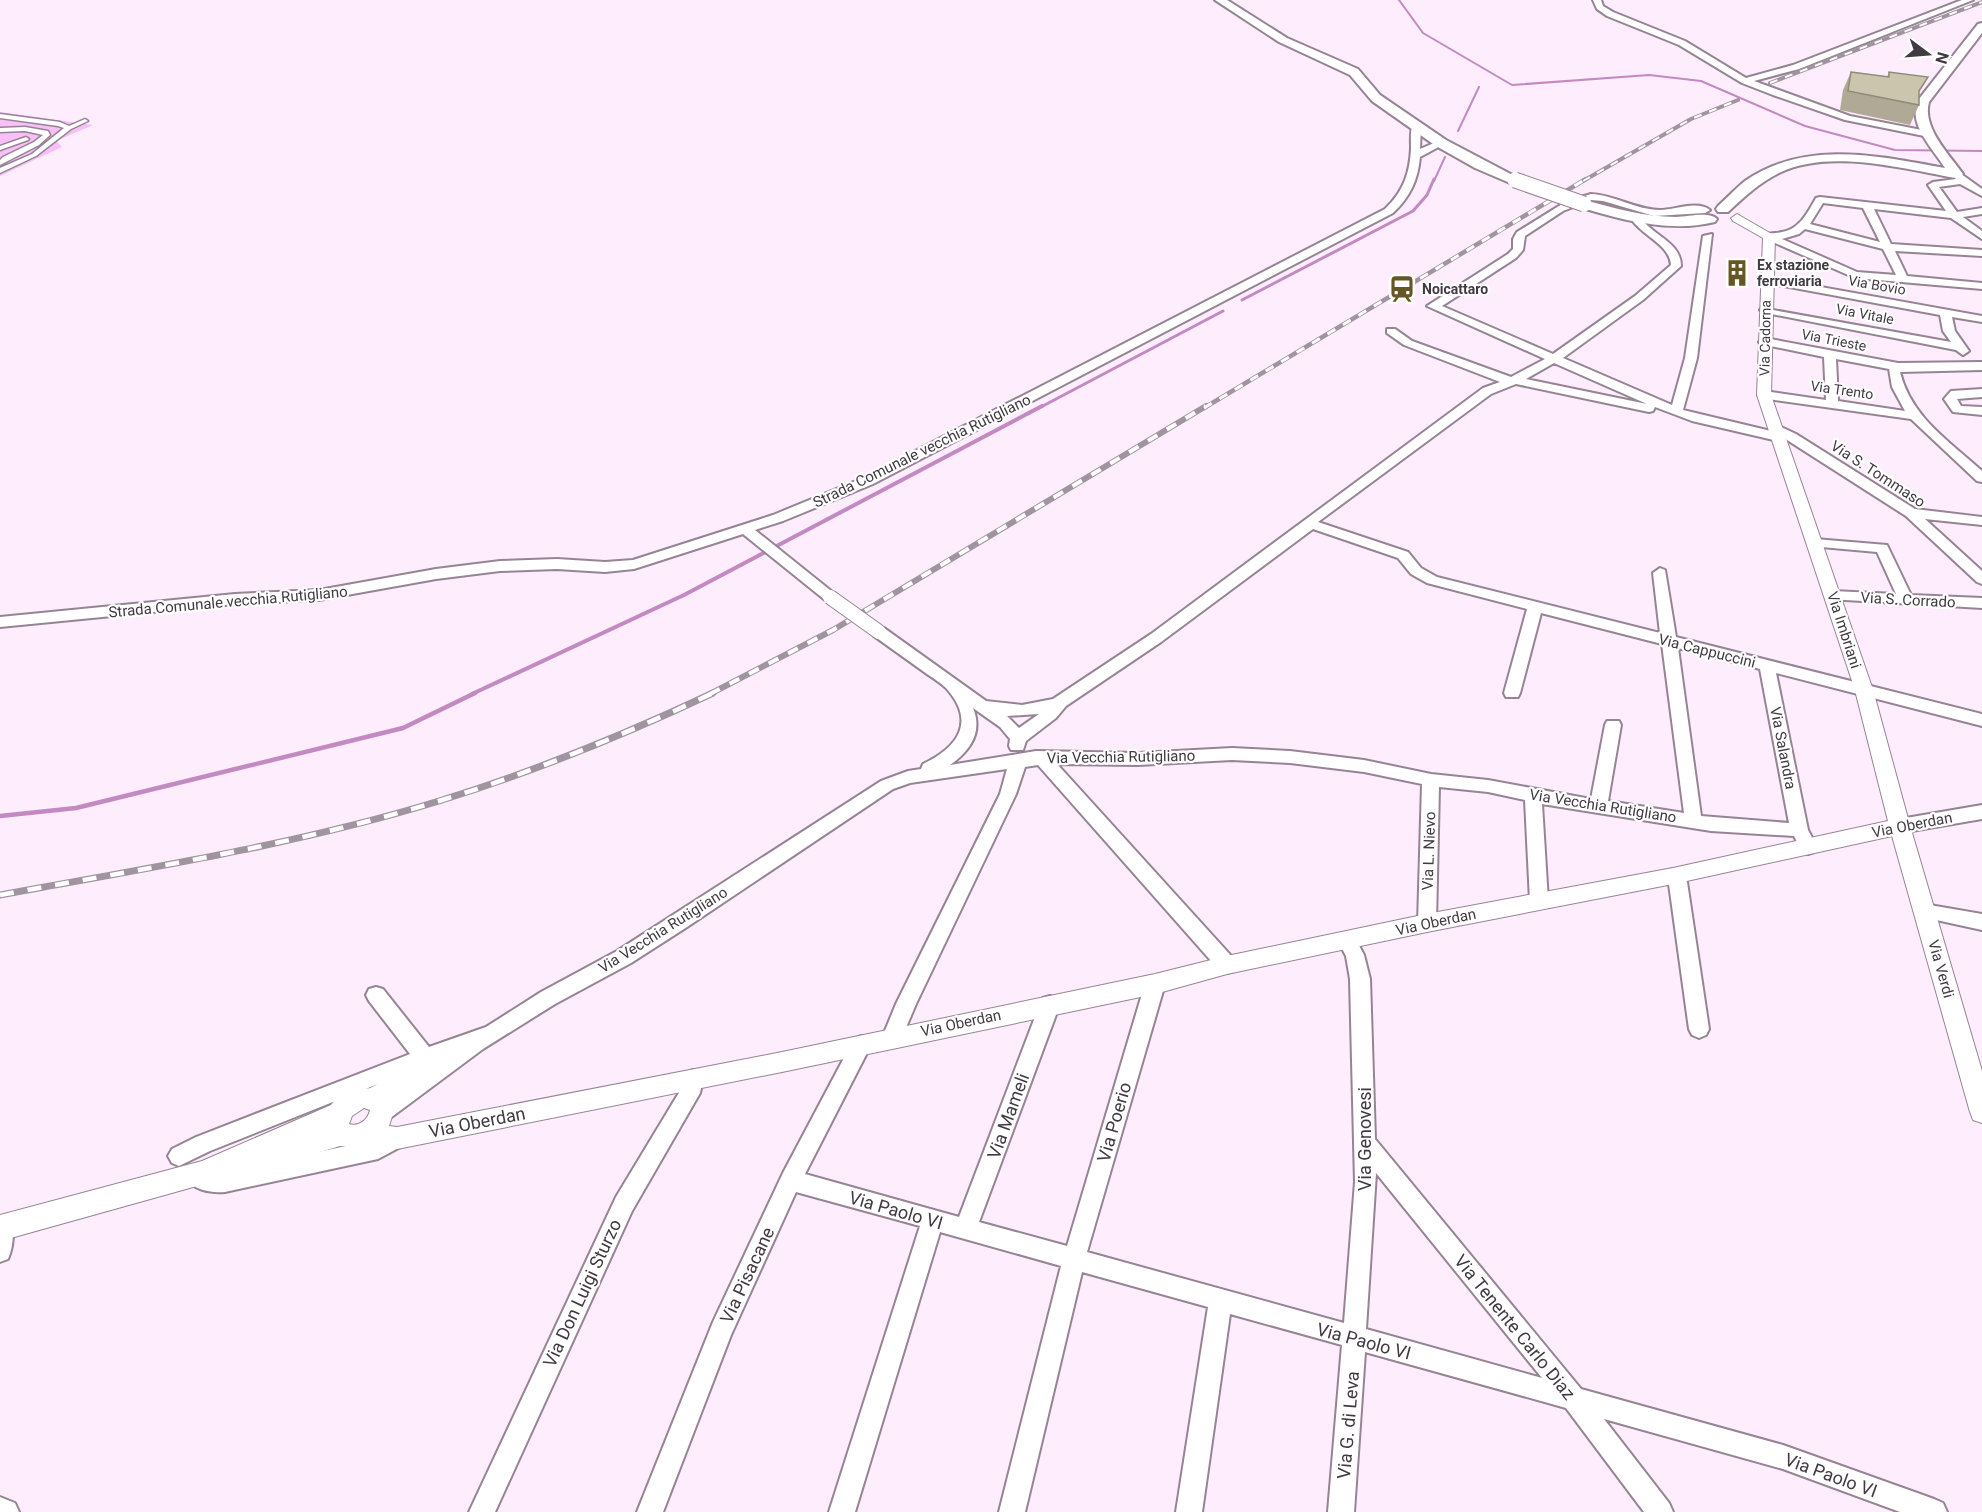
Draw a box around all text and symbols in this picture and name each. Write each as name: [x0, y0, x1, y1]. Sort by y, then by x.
north arrow: [1898, 24, 1958, 84]
text: N: [1931, 50, 1953, 66]
place label: Ex stazione ferroviaria: [1757, 257, 1829, 289]
building icon: Ex stazione ferroviaria: [1722, 258, 1752, 288]
street label: Via Bovio: [1847, 272, 1907, 298]
station icon: Noicattaro: [1387, 274, 1417, 304]
place label: Noicattaro: [1422, 281, 1488, 297]
street label: Via Cadorna: [1756, 300, 1774, 376]
street label: Via Vitale: [1835, 301, 1895, 327]
street label: Via Trieste: [1800, 326, 1868, 354]
street label: Via Trento: [1810, 378, 1874, 402]
street label: Strada Comunale vecchia Rutigliano: [810, 390, 1034, 512]
street label: Via S. Tommaso: [1827, 437, 1929, 511]
street label: Strada Comunale vecchia Rutigliano: [108, 583, 348, 621]
street label: Via Imbriani: [1823, 589, 1865, 671]
street label: Via S. Corrado: [1860, 589, 1956, 611]
street label: Via Cappuccini: [1657, 630, 1757, 672]
street label: Via Salandra: [1766, 705, 1800, 791]
street label: Via Vecchia Rutigliano: [1047, 747, 1195, 767]
street label: Via Vecchia Rutigliano: [1528, 785, 1678, 827]
street label: Via Oberdan: [1870, 808, 1954, 842]
street label: Via L. Nievo: [1419, 811, 1439, 891]
street label: Via Vecchia Rutigliano: [595, 883, 731, 977]
street label: Via Oberdan: [1394, 905, 1478, 939]
street label: Via Verdi: [1924, 938, 1958, 1000]
street label: Via Oberdan: [919, 1006, 1003, 1040]
street label: Via Mameli: [983, 1070, 1033, 1162]
street label: Via Poerio: [1093, 1080, 1135, 1164]
street label: Via Genovesi: [1354, 1087, 1375, 1191]
street label: Via Oberdan: [427, 1102, 527, 1142]
street label: Via Paolo VI: [847, 1187, 945, 1233]
street label: Via Don Luigi Sturzo: [539, 1216, 625, 1370]
street label: Via Pisacane: [716, 1224, 778, 1326]
street label: Via Tenente Carlo Diaz: [1450, 1250, 1580, 1404]
street label: Via Paolo VI: [1314, 1318, 1414, 1364]
street label: Via G. di Leva: [1333, 1370, 1363, 1480]
street label: Via Paolo VI: [1782, 1449, 1880, 1501]

